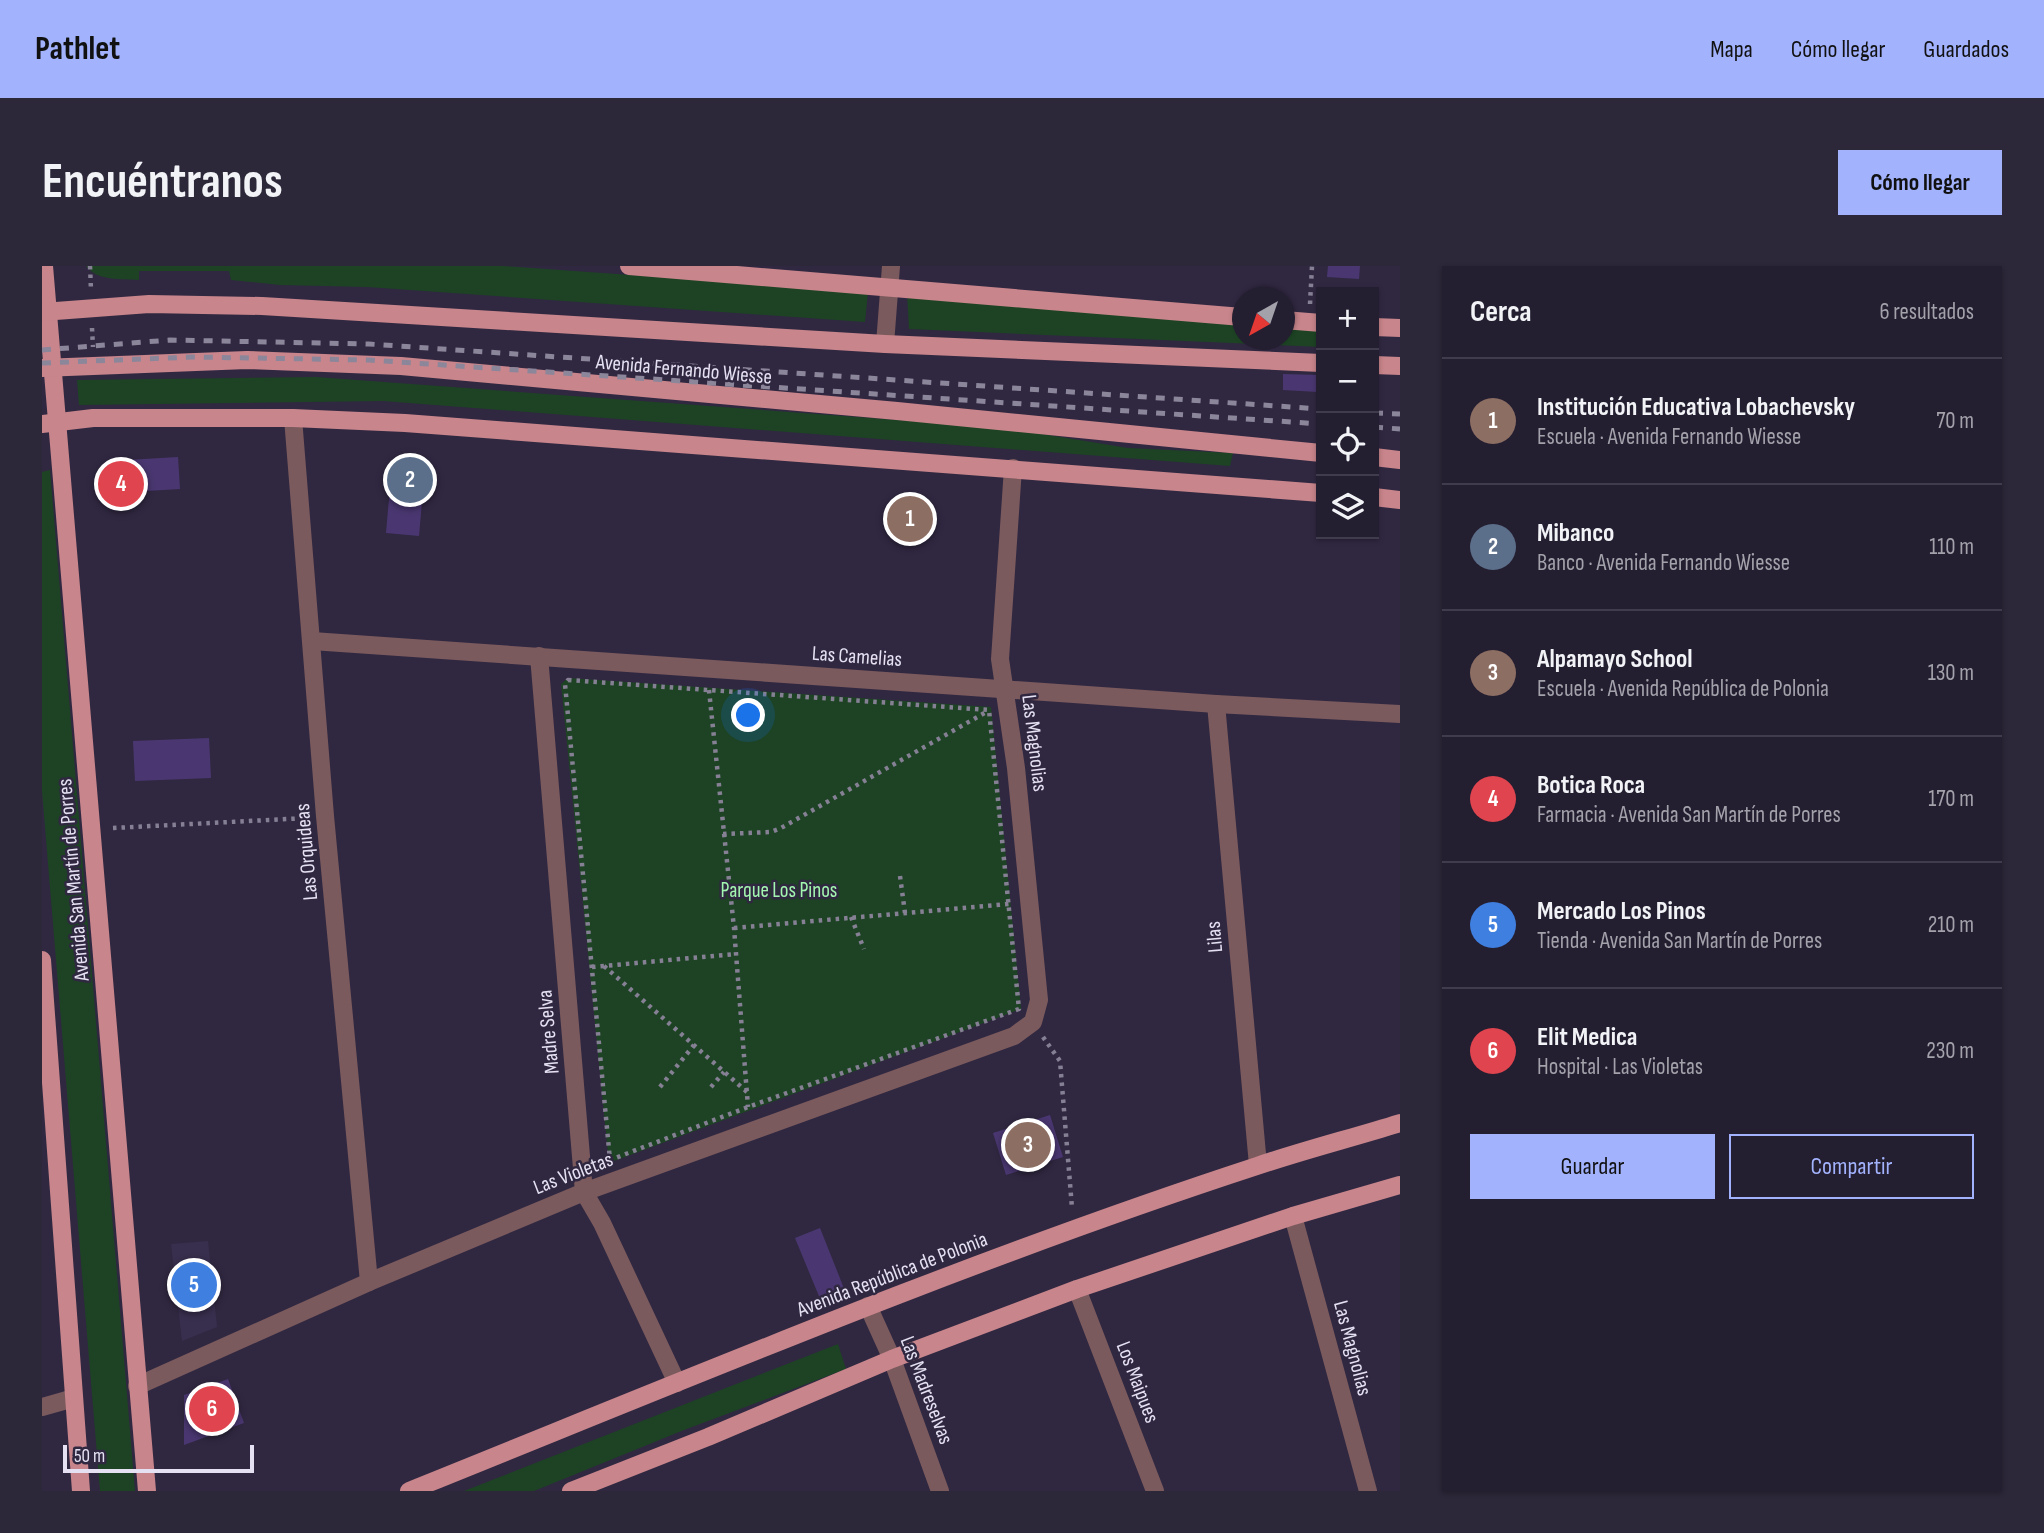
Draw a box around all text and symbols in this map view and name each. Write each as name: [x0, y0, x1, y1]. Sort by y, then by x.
text: Pathlet: [35, 29, 120, 69]
text: Mapa: [1710, 35, 1753, 64]
text: Cómo llegar: [1791, 35, 1885, 64]
text: Guardados: [1923, 35, 2009, 64]
button: Cómo llegar: [1838, 150, 2002, 215]
text: Encuéntranos: [42, 153, 283, 212]
north arrow: [1232, 287, 1295, 350]
map controls: [1316, 287, 1379, 539]
button: +: [1316, 287, 1379, 350]
text: Cerca: [1470, 294, 1532, 330]
text: 6 resultados: [1879, 298, 1974, 326]
street label: Avenida Fernando Wiesse: [594, 349, 773, 390]
button: −: [1316, 350, 1379, 413]
text: Institución Educativa Lobachevsky: [1537, 392, 1855, 423]
text: 1: [1488, 407, 1498, 435]
text: 70 m: [1936, 407, 1974, 435]
button: locate: [1316, 413, 1379, 476]
text: Escuela · Avenida Fernando Wiesse: [1537, 423, 1801, 451]
pin: 2: [387, 454, 433, 506]
pin: 4: [98, 458, 144, 510]
button: layers: [1316, 476, 1379, 539]
pin: 1: [887, 493, 933, 545]
text: Mibanco: [1537, 518, 1614, 549]
text: 2: [1488, 533, 1498, 561]
text: 110 m: [1929, 533, 1974, 561]
text: Banco · Avenida Fernando Wiesse: [1537, 549, 1790, 577]
street label: Las Camelias: [811, 641, 903, 672]
text: Alpamayo School: [1537, 644, 1693, 675]
text: 3: [1488, 659, 1498, 687]
text: 130 m: [1928, 659, 1974, 687]
text: Escuela · Avenida República de Polonia: [1537, 675, 1829, 703]
street label: Las Magnolias: [1016, 693, 1053, 793]
your location: [731, 698, 765, 732]
text: Botica Roca: [1537, 770, 1645, 801]
street label: Avenida San Martín de Porres: [52, 778, 95, 983]
text: 4: [1488, 785, 1498, 813]
text: 170 m: [1928, 785, 1974, 813]
text: Farmacia · Avenida San Martín de Porres: [1537, 801, 1841, 829]
street label: Las Orquideas: [290, 803, 323, 901]
park label: Parque Los Pinos: [721, 878, 837, 903]
text: Mercado Los Pinos: [1537, 896, 1706, 927]
text: 5: [1488, 911, 1498, 939]
text: 210 m: [1928, 911, 1974, 939]
street label: Lilas: [1201, 920, 1228, 954]
text: Tienda · Avenida San Martín de Porres: [1537, 927, 1822, 955]
street label: Madre Selva: [532, 989, 565, 1075]
text: Elit Medica: [1537, 1022, 1637, 1053]
text: 6: [1488, 1037, 1498, 1065]
text: 230 m: [1926, 1037, 1974, 1065]
text: Hospital · Las Violetas: [1537, 1053, 1703, 1081]
pin: 3: [1005, 1119, 1051, 1171]
button: Guardar: [1470, 1134, 1715, 1199]
button: Compartir: [1729, 1134, 1974, 1199]
street label: Las Violetas: [530, 1147, 616, 1200]
street label: Avenida República de Polonia: [793, 1227, 991, 1323]
pin: 5: [171, 1259, 217, 1311]
street label: Las Magnolias: [1328, 1298, 1377, 1398]
street label: Las Madreselvas: [895, 1333, 959, 1448]
street label: Los Maipues: [1111, 1338, 1164, 1426]
pin: 6: [189, 1383, 235, 1435]
scale bar: [63, 1442, 254, 1474]
text: 50 m: [74, 1445, 105, 1468]

